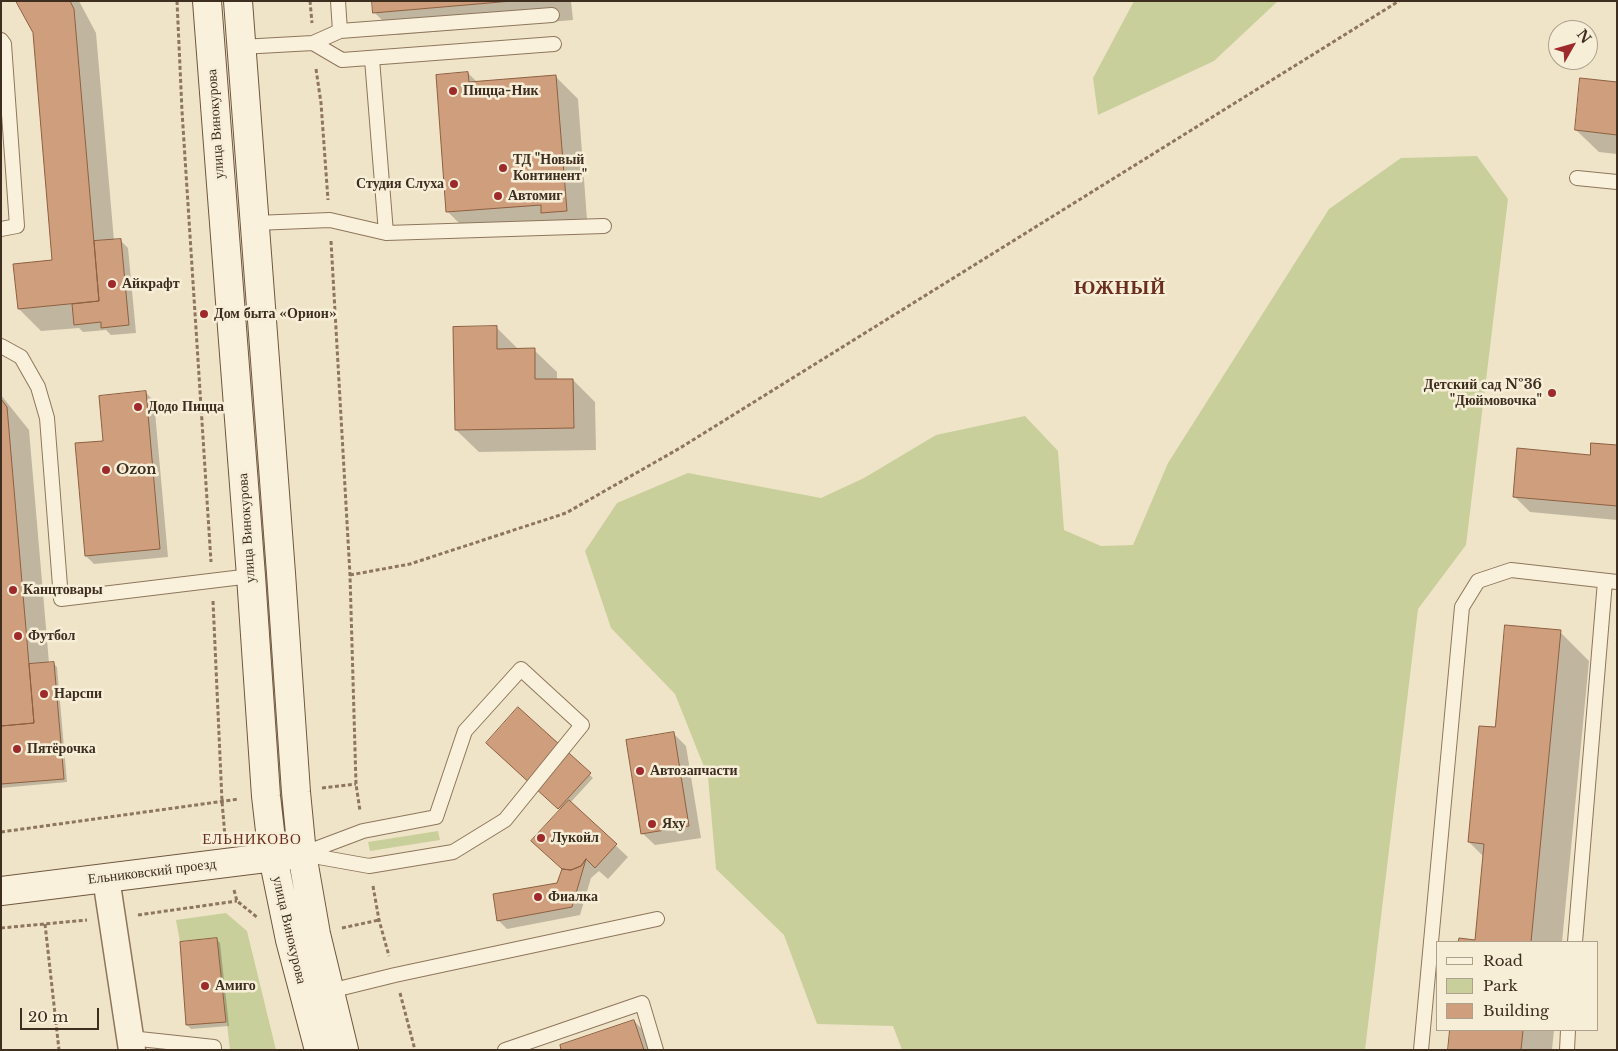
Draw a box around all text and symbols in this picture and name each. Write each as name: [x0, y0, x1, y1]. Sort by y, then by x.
north arrow: [1548, 20, 1598, 70]
text: N: [1573, 26, 1595, 47]
street label: улица Винокурова: [204, 68, 228, 180]
place label: Пицца-Ник: [463, 83, 539, 99]
marker: Пицца-Ник: [447, 85, 459, 97]
place label: ТД "Новый Континент": [513, 152, 587, 184]
marker: ТД "Новый Континент": [497, 162, 509, 174]
place label: Студия Слуха: [356, 176, 444, 192]
marker: Студия Слуха: [448, 178, 460, 190]
place label: Автомиг: [508, 188, 563, 204]
marker: Автомиг: [492, 190, 504, 202]
place label: Айкрафт: [122, 276, 180, 292]
marker: Айкрафт: [106, 278, 118, 290]
district label: ЮЖНЫЙ: [1073, 278, 1167, 300]
place label: Дом быта «Орион»: [214, 306, 337, 322]
marker: Дом быта «Орион»: [198, 308, 210, 320]
place label: Детский сад №36 "Дюймовочка": [1424, 377, 1542, 410]
marker: Детский сад №36 "Дюймовочка": [1546, 387, 1558, 399]
place label: Додо Пицца: [148, 399, 224, 415]
marker: Додо Пицца: [132, 401, 144, 413]
place label: Ozon: [116, 462, 157, 478]
marker: Ozon: [100, 464, 112, 476]
street label: улица Винокурова: [235, 472, 259, 584]
place label: Канцтовары: [23, 582, 103, 598]
marker: Канцтовары: [7, 584, 19, 596]
place label: Футбол: [28, 628, 75, 644]
marker: Футбол: [12, 630, 24, 642]
place label: Нарспи: [54, 686, 102, 702]
marker: Нарспи: [38, 688, 50, 700]
place label: Пятёрочка: [27, 741, 96, 757]
marker: Пятёрочка: [11, 743, 23, 755]
place label: Автозапчасти: [650, 763, 738, 779]
marker: Автозапчасти: [634, 765, 646, 777]
place label: Яху: [662, 816, 686, 832]
marker: Яху: [646, 818, 658, 830]
place label: Лукойл: [551, 830, 599, 846]
district label: ЕЛЬНИКОВО: [201, 831, 303, 849]
marker: Лукойл: [535, 832, 547, 844]
street label: Ельниковский проезд: [87, 856, 217, 888]
street label: улица Винокурова: [268, 874, 310, 986]
place label: Фиалка: [548, 889, 598, 905]
marker: Фиалка: [532, 891, 544, 903]
legend: [1436, 941, 1598, 1031]
text: Road: [1483, 951, 1523, 970]
text: Park: [1483, 976, 1518, 995]
place label: Амиго: [215, 978, 256, 994]
marker: Амиго: [199, 980, 211, 992]
scale bar: [22, 998, 101, 1030]
text: Building: [1483, 1001, 1549, 1020]
text: 20 m: [28, 1007, 68, 1026]

